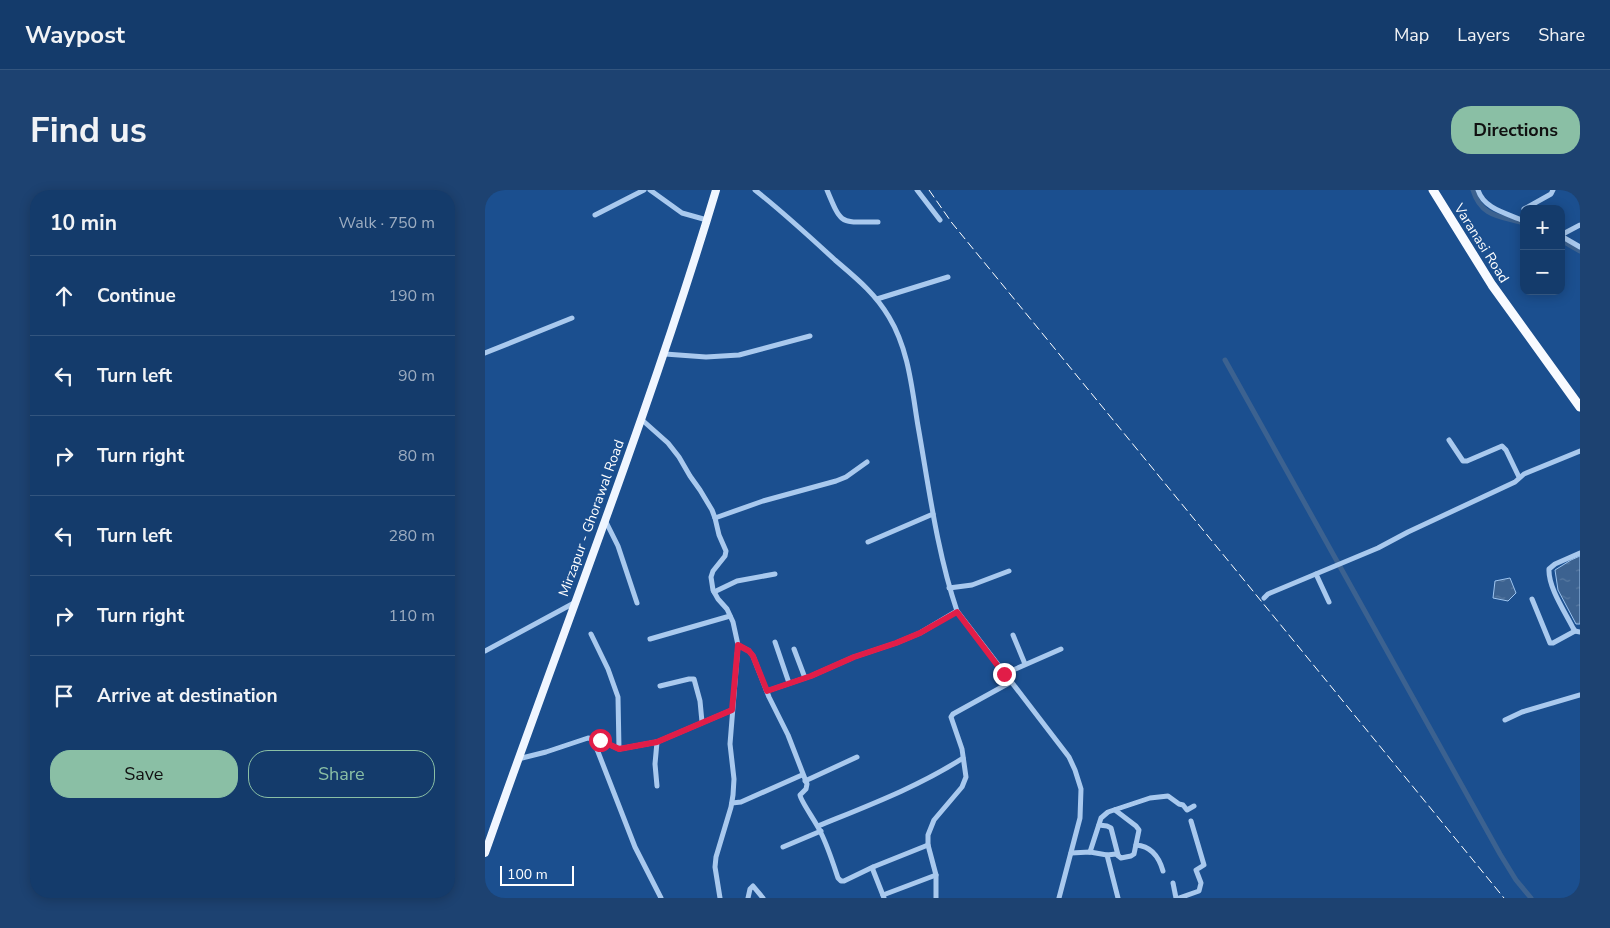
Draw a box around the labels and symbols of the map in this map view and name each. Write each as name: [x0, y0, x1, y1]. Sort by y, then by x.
street label: Varanasi Road: [1449, 199, 1514, 287]
street label: Mirzapur - Ghorawal Road: [554, 437, 629, 599]
route end: [993, 663, 1016, 686]
route start: [589, 729, 612, 752]
scale bar: [500, 863, 574, 886]

